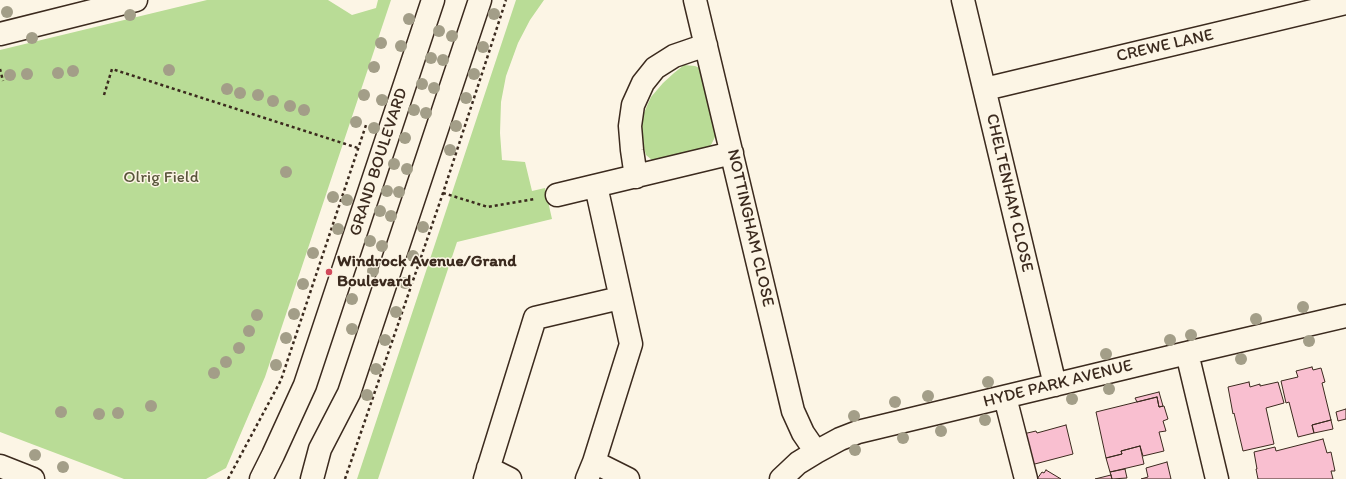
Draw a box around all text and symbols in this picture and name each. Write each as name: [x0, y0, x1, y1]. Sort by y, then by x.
street label: CREWE LANE: [1114, 25, 1216, 67]
street label: GRAND BOULEVARD: [345, 86, 413, 238]
street label: CHELTENHAM CLOSE: [981, 112, 1037, 274]
street label: NOTTINGHAM CLOSE: [722, 147, 778, 309]
park label: Olrig Field: [123, 168, 199, 188]
place label: Windrock Avenue/Grand Boulevard: [337, 252, 516, 292]
marker: Windrock Avenue/Grand Boulevard: [324, 267, 334, 277]
street label: HYDE PARK AVENUE: [981, 356, 1135, 412]

